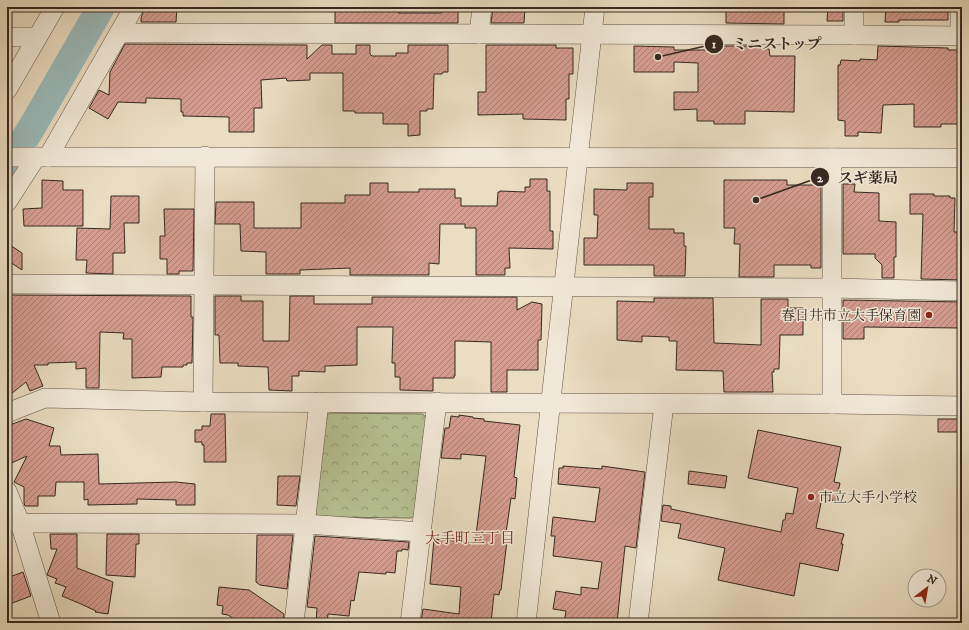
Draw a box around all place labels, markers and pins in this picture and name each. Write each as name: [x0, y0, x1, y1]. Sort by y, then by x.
callout: ミニストップ: [704, 30, 830, 57]
callout: スギ薬局: [810, 164, 906, 191]
place label: 春日井市立大手保育園: [781, 307, 921, 325]
marker: 春日井市立大手保育園: [924, 310, 934, 320]
place label: 市立大手小学校: [819, 489, 917, 507]
marker: 市立大手小学校: [806, 492, 816, 502]

